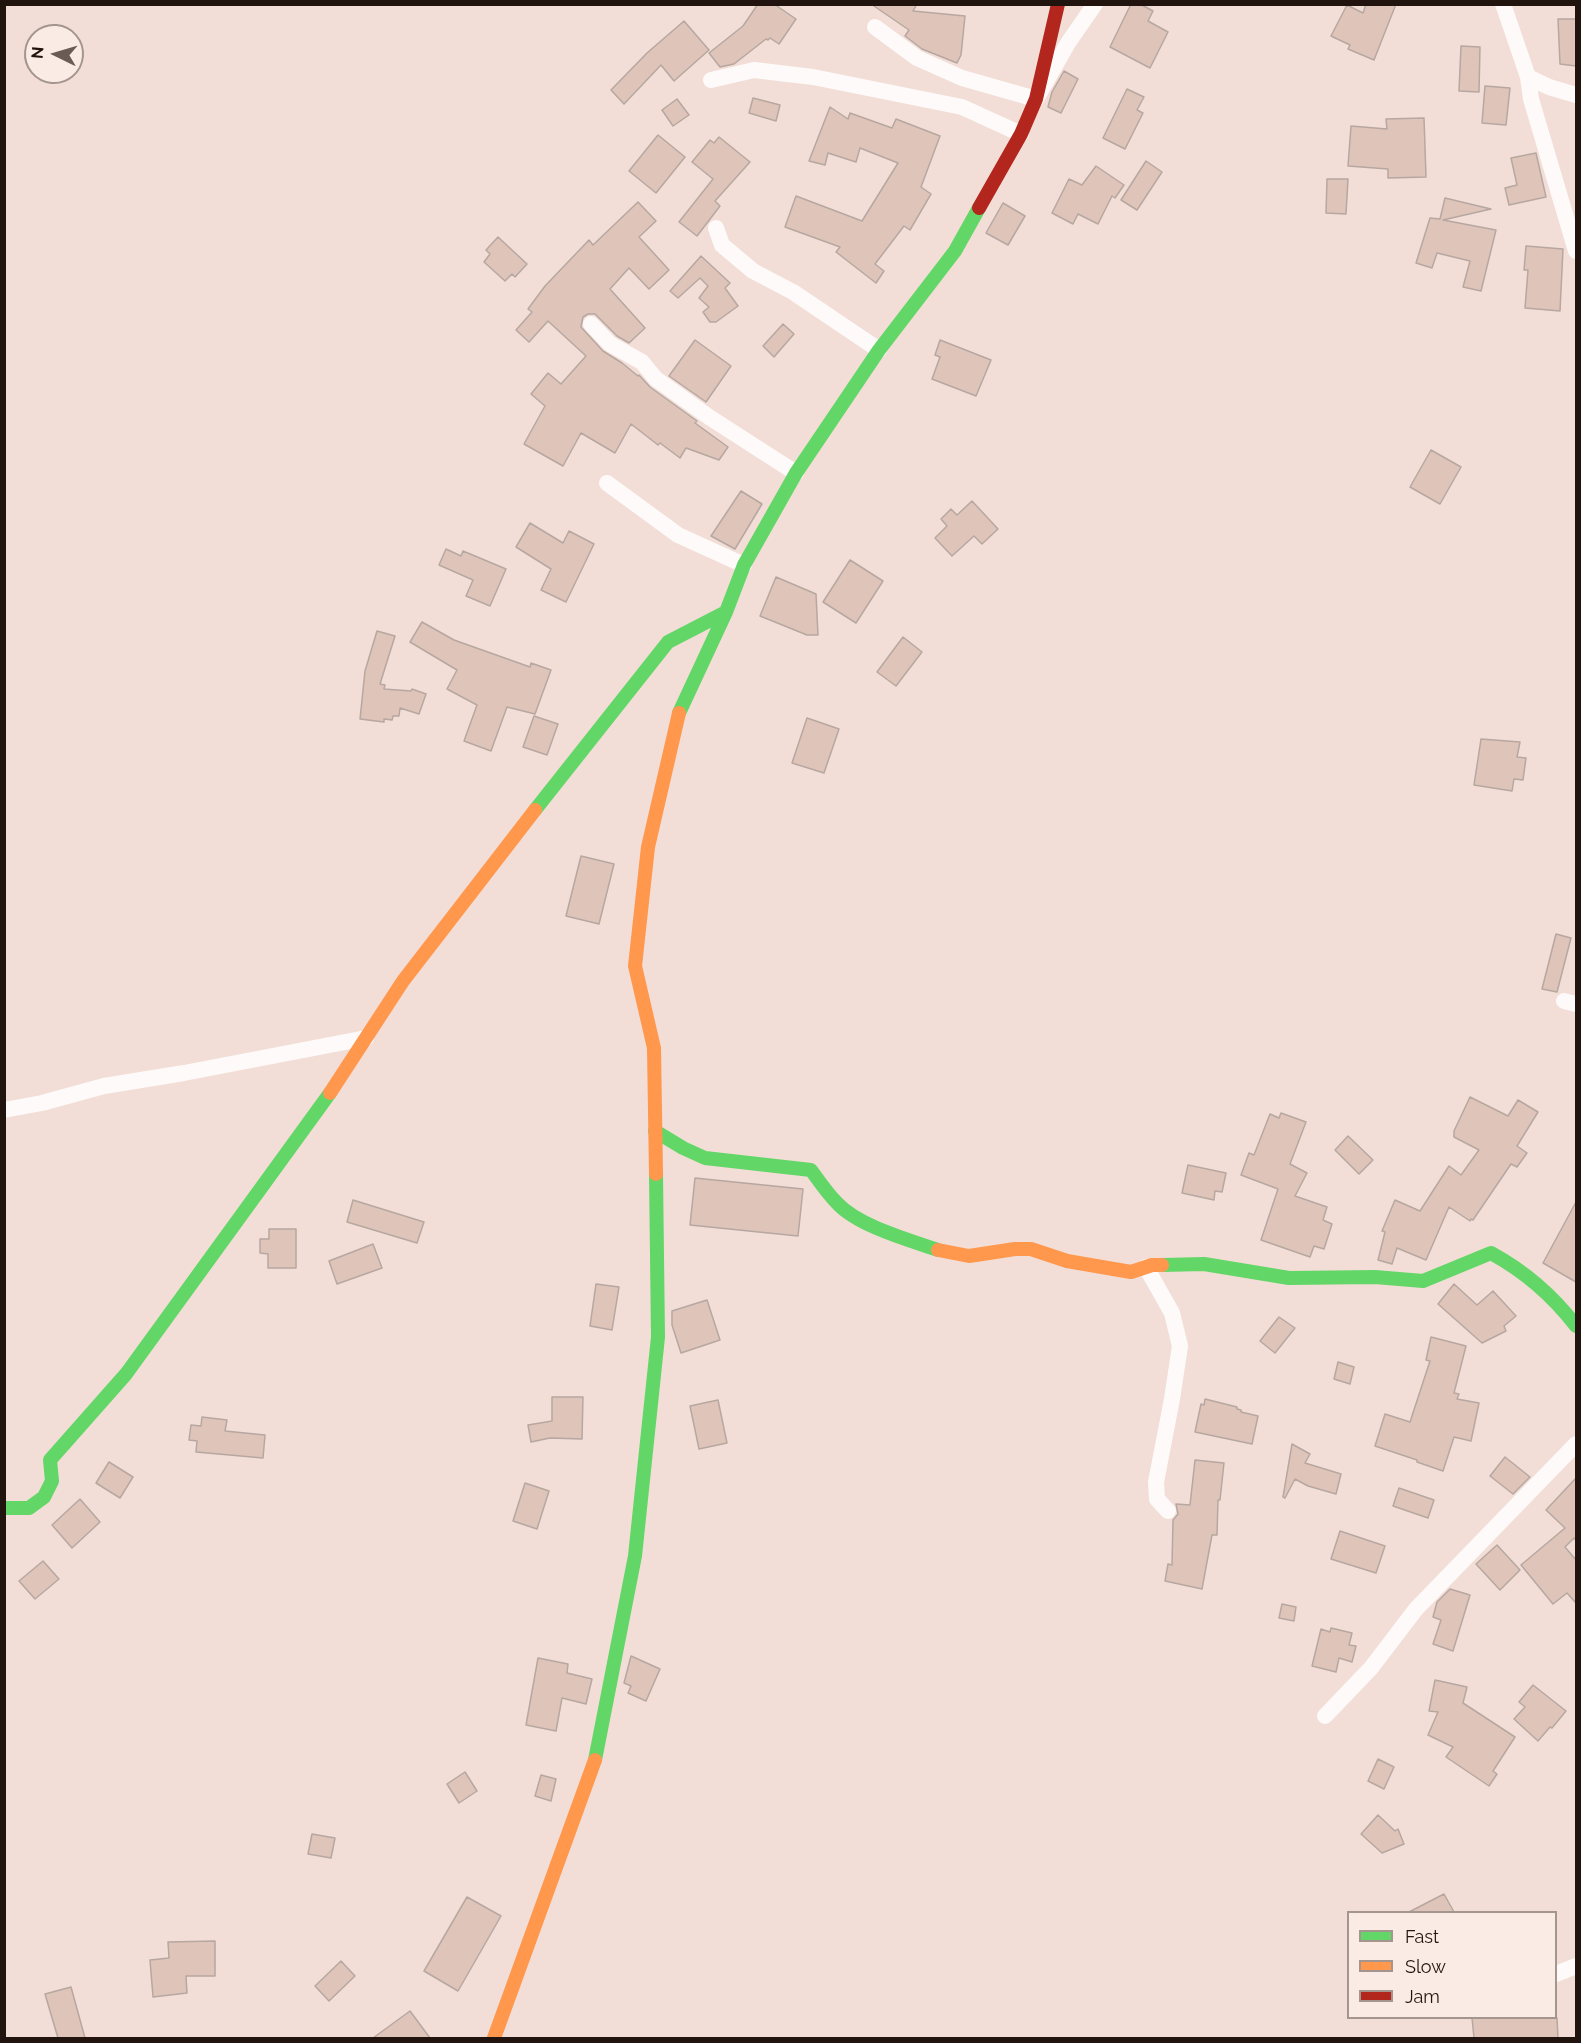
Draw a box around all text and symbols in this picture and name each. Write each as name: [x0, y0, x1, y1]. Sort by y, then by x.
north arrow: [24, 24, 84, 84]
text: N: [28, 46, 48, 59]
legend: [1347, 1911, 1557, 2019]
text: Fast: [1405, 1926, 1439, 1947]
text: Slow: [1405, 1956, 1446, 1977]
text: Jam: [1405, 1986, 1440, 2007]

